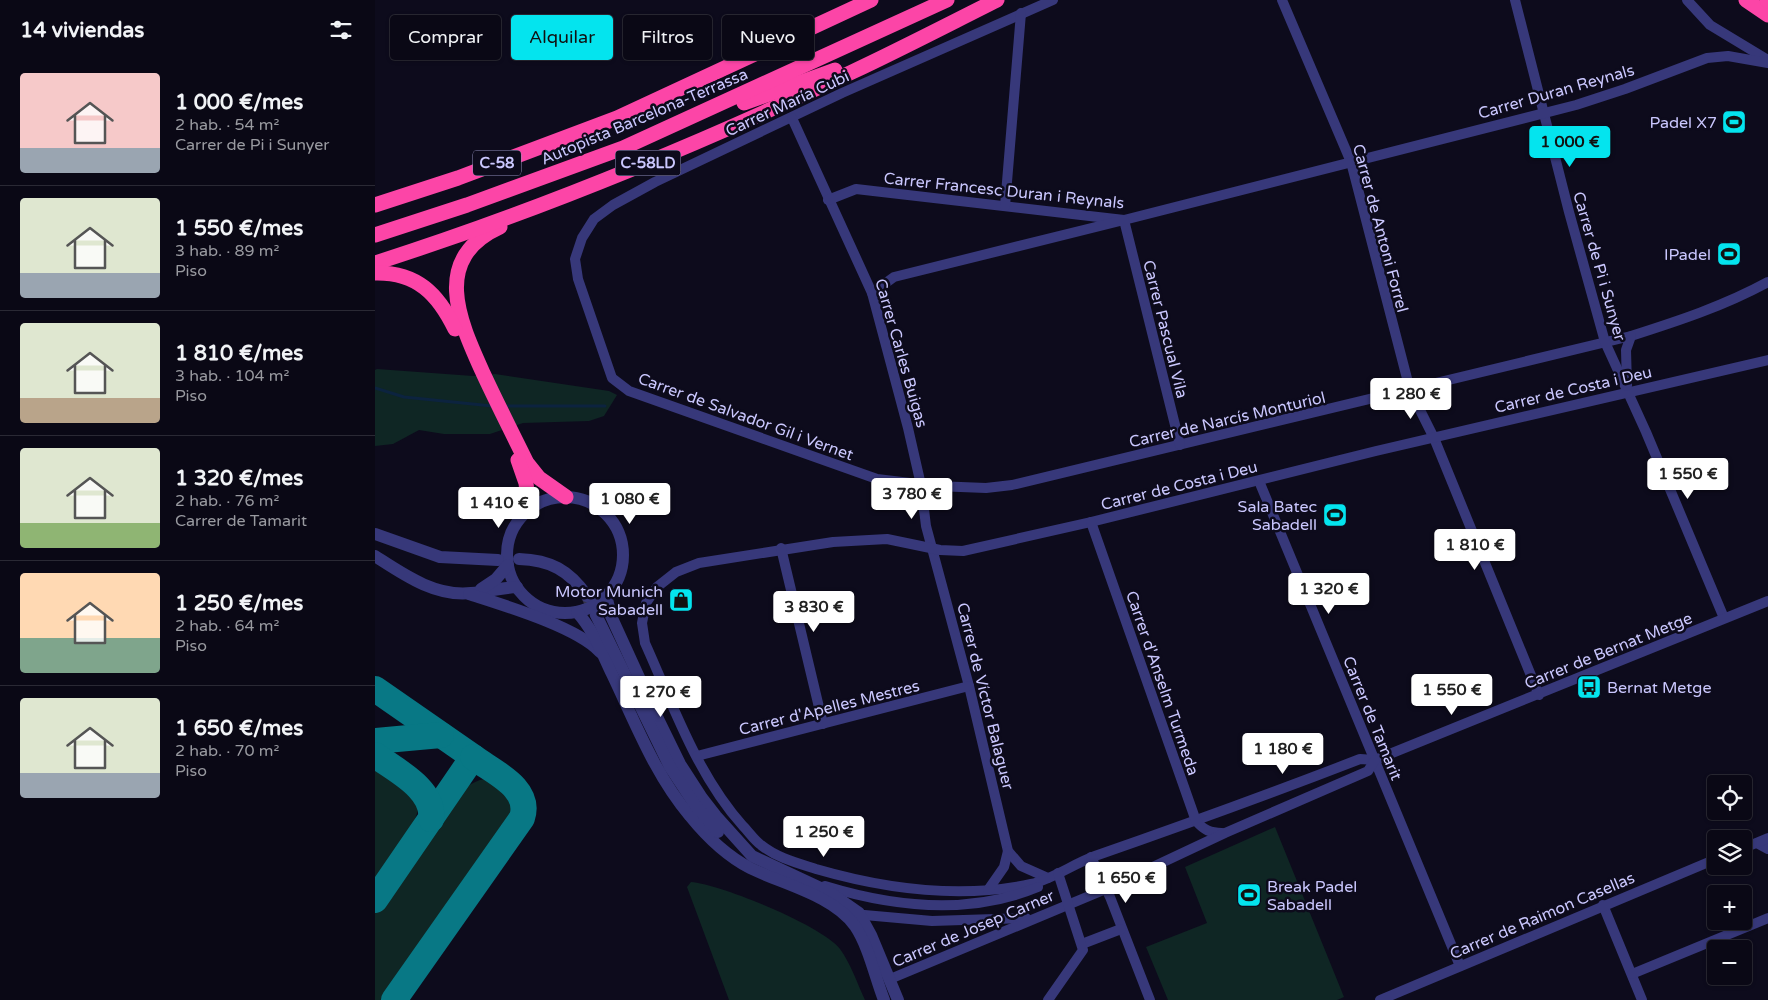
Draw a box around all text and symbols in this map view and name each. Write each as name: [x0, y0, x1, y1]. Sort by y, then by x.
chip: Comprar: [390, 15, 501, 60]
chip: Alquilar: [511, 15, 613, 60]
chip: Filtros: [623, 15, 712, 60]
chip: Nuevo: [722, 15, 814, 60]
icon: filters: [327, 16, 355, 44]
text: 14 viviendas: [20, 18, 144, 43]
street label: Carrer Duran Reynals: [1476, 60, 1637, 124]
street label: Autopista Barcelona-Terrassa: [538, 64, 751, 170]
street label: Carrer María Cubi: [722, 67, 852, 141]
text: 1 000 €/mes: [175, 90, 303, 115]
icon: home: [60, 93, 120, 153]
sports icon: Padel X7: [1721, 109, 1747, 135]
place label: Padel X7: [1650, 113, 1717, 133]
text: 2 hab. · 54 m²: [175, 115, 279, 135]
pin: 1 000 €: [1524, 126, 1616, 168]
text: 1 000 €: [1540, 132, 1600, 152]
text: Carrer de Pi i Sunyer: [175, 135, 329, 155]
street label: Carrer de Antoni Forrel: [1348, 142, 1412, 315]
road number: C-58: [473, 150, 521, 176]
road number: C-58LD: [615, 150, 681, 176]
street label: Carrer Francesc Duran i Reynals: [883, 168, 1125, 214]
street label: Carrer de Pi i Sunyer: [1568, 189, 1630, 344]
text: 1 550 €/mes: [175, 216, 303, 241]
icon: home: [60, 218, 120, 278]
text: 3 hab. · 89 m²: [175, 241, 279, 261]
sports icon: IPadel: [1716, 241, 1742, 267]
place label: IPadel: [1664, 245, 1711, 265]
street label: Carrer Pascual Vila: [1138, 258, 1192, 400]
text: Piso: [175, 261, 207, 281]
street label: Carrer Carles Buigas: [870, 276, 932, 430]
text: 1 810 €/mes: [175, 341, 303, 366]
icon: home: [60, 343, 120, 403]
street label: Carrer de Costa i Deu: [1493, 362, 1654, 418]
text: 3 hab. · 104 m²: [175, 366, 289, 386]
street label: Carrer de Salvador Gil i Vernet: [635, 369, 856, 465]
pin: 1 280 €: [1365, 378, 1457, 420]
text: 1 280 €: [1381, 384, 1441, 404]
text: Piso: [175, 386, 207, 406]
street label: Carrer de Narcís Monturiol: [1127, 388, 1327, 452]
street label: Carrer de Costa i Deu: [1099, 457, 1260, 515]
pin: 1 550 €: [1642, 458, 1734, 500]
text: 1 550 €: [1658, 464, 1718, 484]
text: 1 320 €/mes: [175, 466, 303, 491]
icon: home: [60, 468, 120, 528]
pin: 3 780 €: [866, 478, 958, 520]
pin: 1 080 €: [584, 482, 676, 525]
text: 3 780 €: [882, 484, 942, 504]
pin: 1 410 €: [453, 486, 545, 529]
text: 1 080 €: [600, 489, 660, 509]
text: 2 hab. · 76 m²: [175, 491, 279, 511]
text: 1 410 €: [469, 493, 529, 513]
place label: Sala Batec Sabadell: [1238, 497, 1317, 535]
sports icon: Sala Batec Sabadell: [1322, 502, 1348, 528]
text: Carrer de Tamarit: [175, 511, 307, 531]
pin: 1 810 €: [1429, 528, 1521, 571]
text: 1 810 €: [1445, 535, 1505, 555]
pin: 1 320 €: [1283, 572, 1375, 615]
text: 1 320 €: [1299, 579, 1359, 599]
place label: Motor Munich Sabadell: [555, 582, 663, 620]
shop icon: Motor Munich Sabadell: [668, 587, 694, 613]
street label: Carrer d'Anselm Turmeda: [1121, 588, 1203, 778]
pin: 3 830 €: [768, 590, 860, 633]
text: 1 250 €/mes: [175, 591, 303, 616]
icon: home: [60, 593, 120, 653]
text: 3 830 €: [784, 597, 844, 617]
street label: Carrer de Víctor Balaguer: [952, 601, 1018, 793]
street label: Carrer de Bernat Metge: [1521, 608, 1695, 692]
text: 2 hab. · 64 m²: [175, 616, 279, 636]
text: Piso: [175, 636, 207, 656]
street label: Carrer de Tamarit: [1338, 653, 1406, 783]
pin: 1 550 €: [1406, 674, 1498, 716]
bus stop icon: Bernat Metge: [1576, 674, 1602, 700]
pin: 1 270 €: [615, 676, 707, 718]
street label: Carrer d'Apelles Mestres: [737, 676, 922, 740]
place label: Bernat Metge: [1607, 677, 1711, 697]
text: 1 550 €: [1422, 680, 1482, 700]
text: 1 270 €: [631, 682, 691, 702]
text: 1 650 €/mes: [175, 716, 303, 741]
icon: home: [60, 718, 120, 778]
pin: 1 180 €: [1237, 732, 1329, 775]
text: 1 180 €: [1253, 739, 1313, 759]
text: 2 hab. · 70 m²: [175, 741, 279, 761]
text: Piso: [175, 761, 207, 781]
map controls: [1707, 775, 1752, 985]
button: locate: [1707, 775, 1752, 820]
pin: 1 250 €: [778, 816, 870, 858]
text: 1 250 €: [794, 822, 854, 842]
button: layers: [1707, 830, 1752, 875]
pin: 1 650 €: [1080, 862, 1172, 904]
text: 1 650 €: [1096, 868, 1156, 888]
street label: Carrer de Raimon Casellas: [1447, 868, 1638, 964]
place label: Break Padel Sabadell: [1267, 877, 1357, 915]
sports icon: Break Padel Sabadell: [1236, 882, 1262, 908]
street label: Carrer de Josep Carner: [889, 885, 1058, 972]
button: +: [1707, 885, 1752, 930]
button: −: [1707, 940, 1752, 985]

